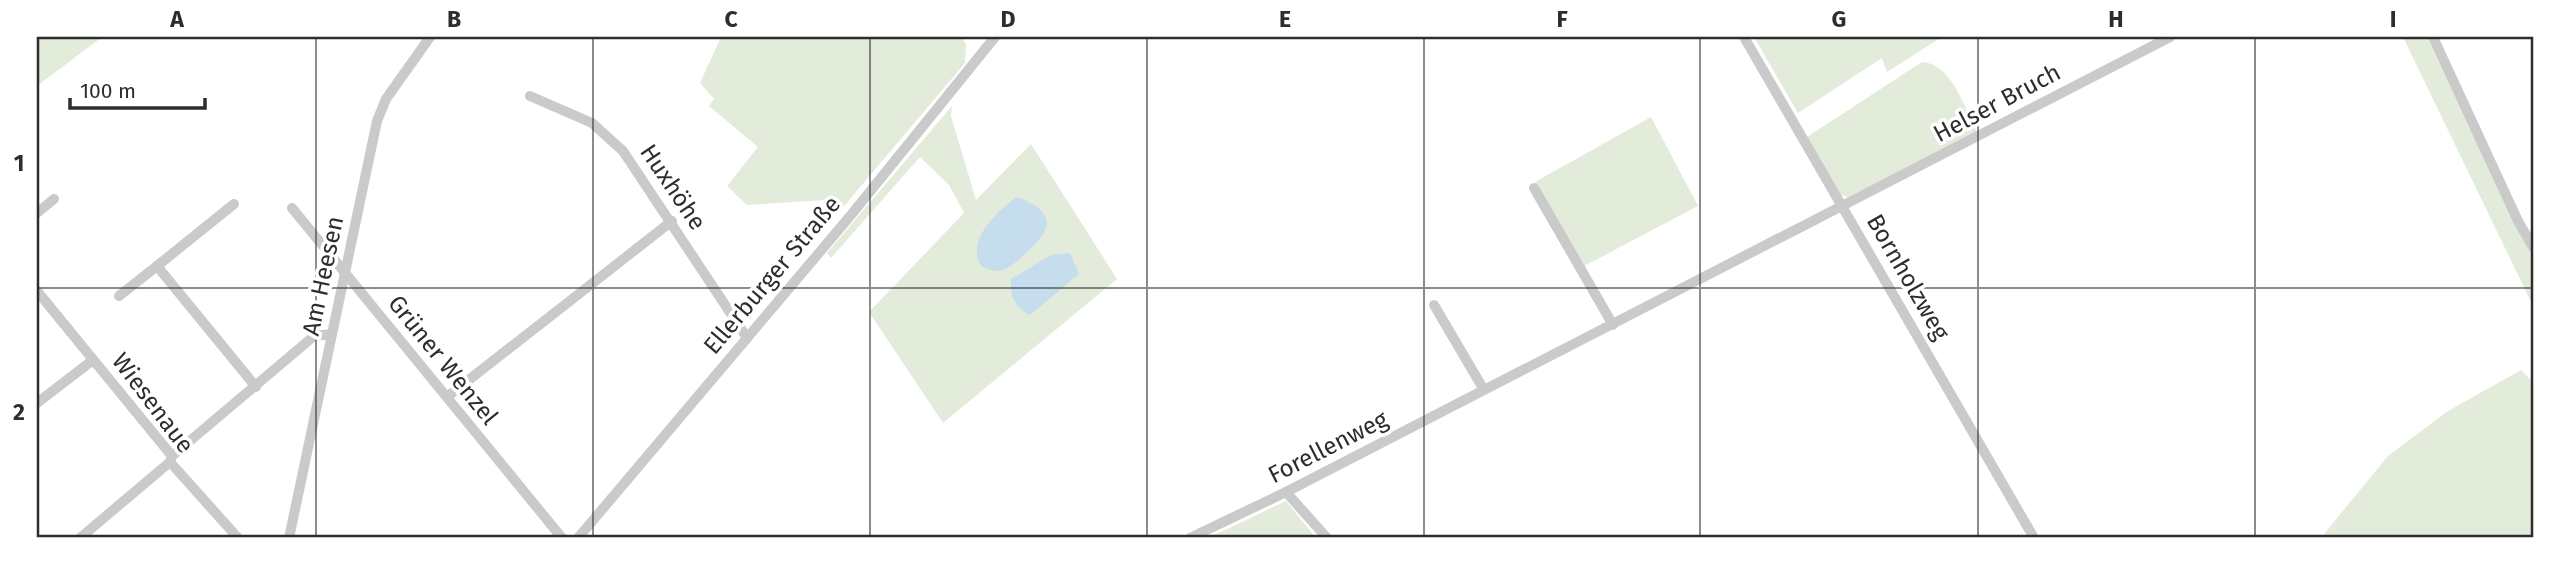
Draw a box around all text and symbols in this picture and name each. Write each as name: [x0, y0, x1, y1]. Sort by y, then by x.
text: A: [169, 5, 184, 33]
text: B: [447, 5, 461, 33]
text: C: [724, 5, 738, 33]
text: D: [1001, 5, 1016, 33]
text: E: [1279, 5, 1291, 33]
text: F: [1556, 5, 1568, 33]
text: G: [1832, 5, 1846, 33]
text: H: [2108, 5, 2124, 33]
text: I: [2390, 5, 2396, 33]
street label: Helser Bruch: [1929, 58, 2065, 148]
scale bar: [70, 66, 205, 110]
text: 100 m: [80, 78, 136, 104]
street label: Huxhöhe: [634, 139, 712, 235]
text: 1: [14, 149, 24, 177]
street label: Ellerburger Straße: [698, 190, 846, 360]
street label: Bornholzweg: [1861, 209, 1956, 345]
street label: Am Heesen: [297, 214, 349, 338]
street label: Grüner Wenzel: [382, 290, 504, 430]
street label: Wiesenaue: [106, 347, 200, 459]
text: 2: [13, 398, 25, 426]
street label: Forellenweg: [1264, 405, 1393, 489]

